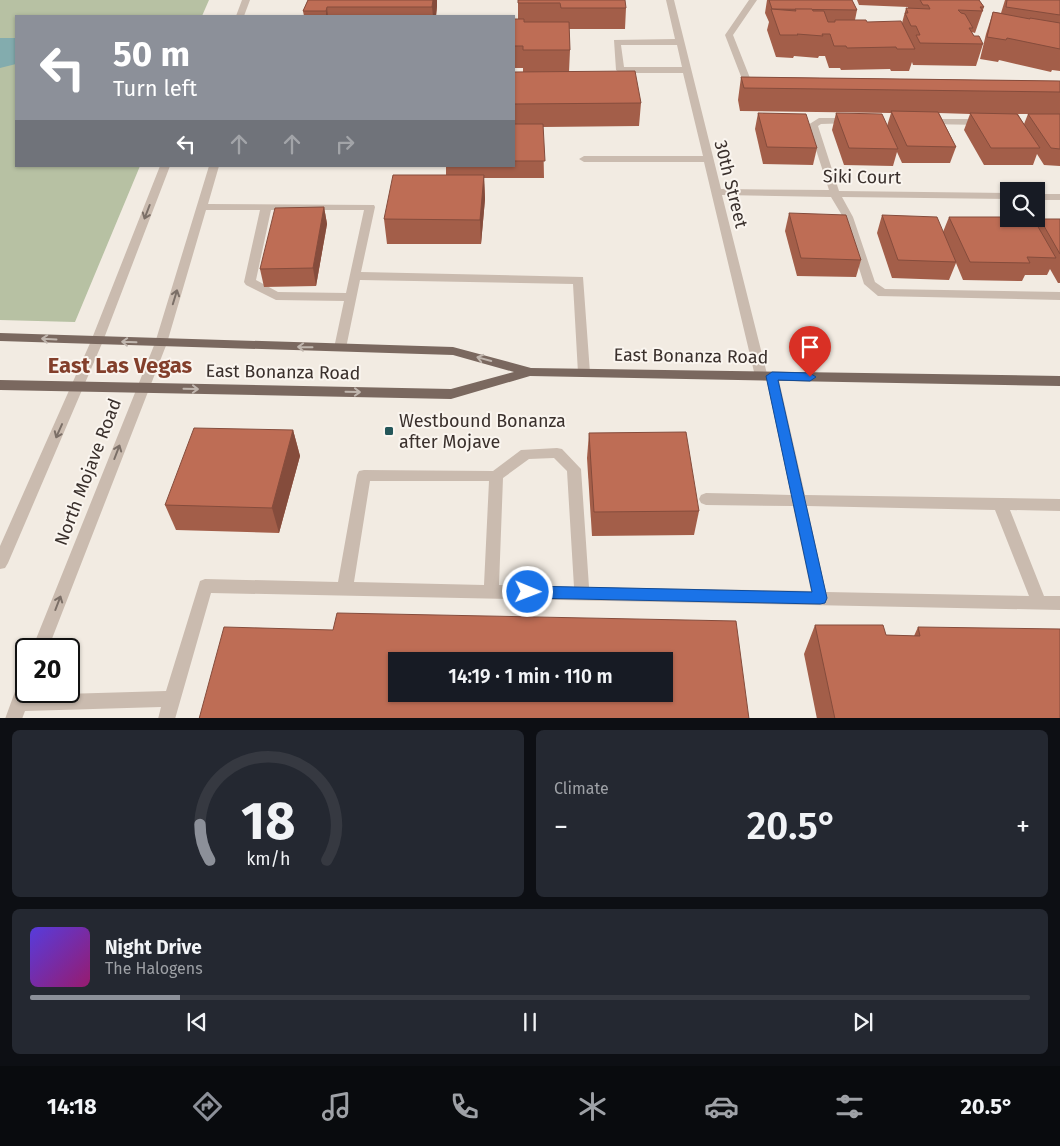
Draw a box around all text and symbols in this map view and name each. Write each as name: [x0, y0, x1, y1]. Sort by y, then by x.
text: 50 m: [113, 33, 190, 75]
icon: left: [30, 35, 95, 100]
text: Turn left: [113, 75, 197, 102]
icon: left: [172, 130, 200, 158]
icon: ahead: [225, 130, 253, 158]
icon: ahead: [278, 130, 306, 158]
icon: right: [331, 130, 359, 158]
street label: 30th Street: [709, 138, 753, 231]
street label: Siki Court: [823, 165, 902, 189]
map controls: [1000, 182, 1045, 227]
button: search: [1000, 182, 1045, 227]
one-way arrow: [142, 204, 151, 219]
one-way arrow: [170, 289, 180, 305]
pin: [789, 326, 831, 377]
icon: arrive: [796, 333, 824, 361]
one-way arrow: [41, 334, 57, 343]
one-way arrow: [121, 338, 137, 347]
one-way arrow: [298, 342, 314, 352]
street label: East Bonanza Road: [613, 344, 769, 368]
district label: East Las Vegas: [48, 352, 193, 379]
one-way arrow: [477, 354, 493, 363]
street label: East Bonanza Road: [205, 360, 361, 384]
one-way arrow: [183, 384, 199, 393]
one-way arrow: [345, 387, 361, 397]
street label: North Mojave Road: [50, 395, 126, 549]
place label: Westbound Bonanza after Mojave: [399, 410, 566, 453]
one-way arrow: [53, 423, 63, 438]
marker: Westbound Bonanza after Mojave: [383, 425, 395, 437]
one-way arrow: [113, 445, 122, 460]
position arrow: [501, 565, 553, 617]
one-way arrow: [54, 596, 63, 611]
speed limit sign: 20: [15, 638, 80, 703]
text: 14:19 · 1 min · 110 m: [448, 665, 613, 688]
text: Climate: [554, 779, 609, 798]
text: 18: [241, 790, 295, 853]
text: 20.5°: [747, 803, 837, 849]
text: −: [554, 810, 568, 843]
text: +: [1016, 810, 1030, 843]
text: km/h: [246, 848, 290, 870]
text: Night Drive: [105, 936, 202, 959]
text: The Halogens: [105, 959, 203, 978]
icon: previous: [183, 1008, 211, 1036]
icon: pause: [516, 1008, 544, 1036]
icon: next: [849, 1008, 877, 1036]
icon: directions: [190, 1089, 225, 1124]
icon: music: [319, 1089, 354, 1124]
icon: phone: [447, 1089, 482, 1124]
icon: climate: [575, 1089, 610, 1124]
icon: car: [704, 1089, 739, 1124]
icon: filters: [832, 1089, 867, 1124]
text: 14:18: [47, 1093, 97, 1120]
text: 20.5°: [960, 1093, 1013, 1120]

